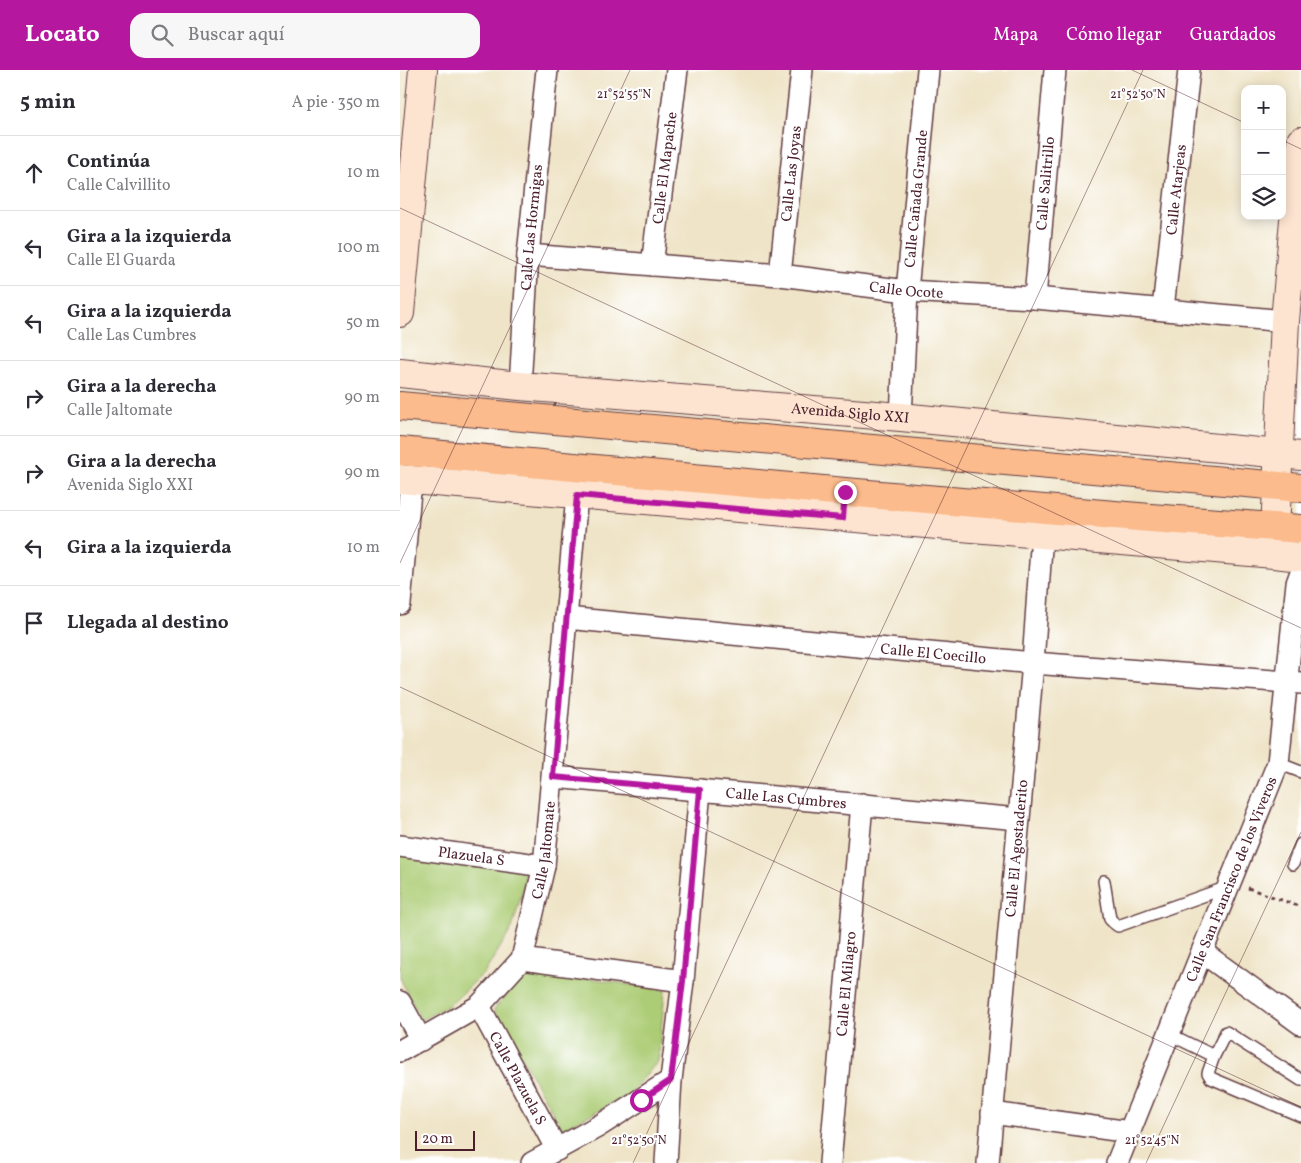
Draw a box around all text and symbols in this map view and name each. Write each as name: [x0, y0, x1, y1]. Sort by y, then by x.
search box: [130, 13, 480, 58]
text: Locato: [25, 18, 100, 52]
icon: search: [148, 21, 176, 49]
text: Buscar aquí: [188, 22, 285, 48]
text: Mapa: [993, 23, 1038, 48]
text: Cómo llegar: [1066, 23, 1162, 48]
text: Guardados: [1190, 23, 1276, 48]
map controls: [1241, 85, 1286, 220]
button: +: [1241, 85, 1286, 130]
text: 21°52'55"N: [597, 87, 651, 103]
text: 21°52'50"N: [1110, 87, 1166, 103]
text: 5 min: [20, 88, 76, 117]
text: A pie · 350 m: [292, 92, 380, 114]
street label: Calle El Mapache: [648, 111, 684, 225]
street label: Calle Las Joyas: [777, 125, 808, 223]
street label: Calle Cañada Grande: [900, 129, 934, 269]
button: −: [1241, 130, 1286, 175]
street label: Calle Salitrillo: [1032, 136, 1061, 231]
street label: Calle Atarjeas: [1162, 143, 1193, 236]
text: Continúa: [67, 149, 150, 175]
icon: ahead: [20, 159, 48, 187]
text: 10 m: [347, 162, 380, 184]
street label: Calle Las Hormigas: [517, 163, 549, 291]
text: Calle Calvillito: [67, 175, 171, 197]
button: layers: [1241, 175, 1286, 220]
text: Gira a la izquierda: [67, 224, 232, 250]
icon: left: [20, 234, 48, 262]
text: 100 m: [337, 237, 380, 259]
text: Calle El Guarda: [67, 250, 176, 272]
street label: Calle Ocote: [868, 277, 944, 305]
text: Gira a la izquierda: [67, 299, 232, 325]
icon: left: [20, 309, 48, 337]
text: 50 m: [346, 312, 380, 334]
text: Calle Las Cumbres: [67, 325, 196, 347]
text: Gira a la derecha: [67, 374, 217, 400]
icon: right: [20, 384, 48, 412]
text: 90 m: [344, 387, 380, 409]
street label: Avenida Siglo XXI: [790, 399, 910, 430]
text: Calle Jaltomate: [67, 400, 173, 422]
text: Gira a la derecha: [67, 449, 217, 475]
icon: right: [20, 459, 48, 487]
text: 90 m: [344, 462, 380, 484]
text: Avenida Siglo XXI: [67, 475, 193, 497]
route end: [834, 481, 857, 504]
icon: left: [20, 534, 48, 562]
text: Gira a la izquierda: [67, 535, 232, 561]
text: 10 m: [347, 537, 380, 559]
icon: arrive: [20, 609, 48, 637]
text: Llegada al destino: [67, 610, 229, 636]
street label: Calle El Coecillo: [879, 639, 987, 670]
street label: Calle San Francisco de los Viveros: [1182, 774, 1283, 986]
street label: Calle El Agostaderito: [1001, 779, 1034, 918]
street label: Calle Las Cumbres: [725, 784, 847, 815]
street label: Calle Jaltomate: [527, 800, 562, 902]
street label: Plazuela S: [436, 842, 506, 872]
street label: Calle El Milagro: [832, 930, 863, 1037]
street label: Calle Plazuela S: [483, 1028, 551, 1129]
route start: [630, 1089, 653, 1112]
scale bar: [415, 1128, 475, 1151]
text: 20 m: [422, 1130, 453, 1149]
text: 21°52'50"N: [611, 1133, 667, 1149]
text: 21°52'45"N: [1125, 1133, 1179, 1149]

